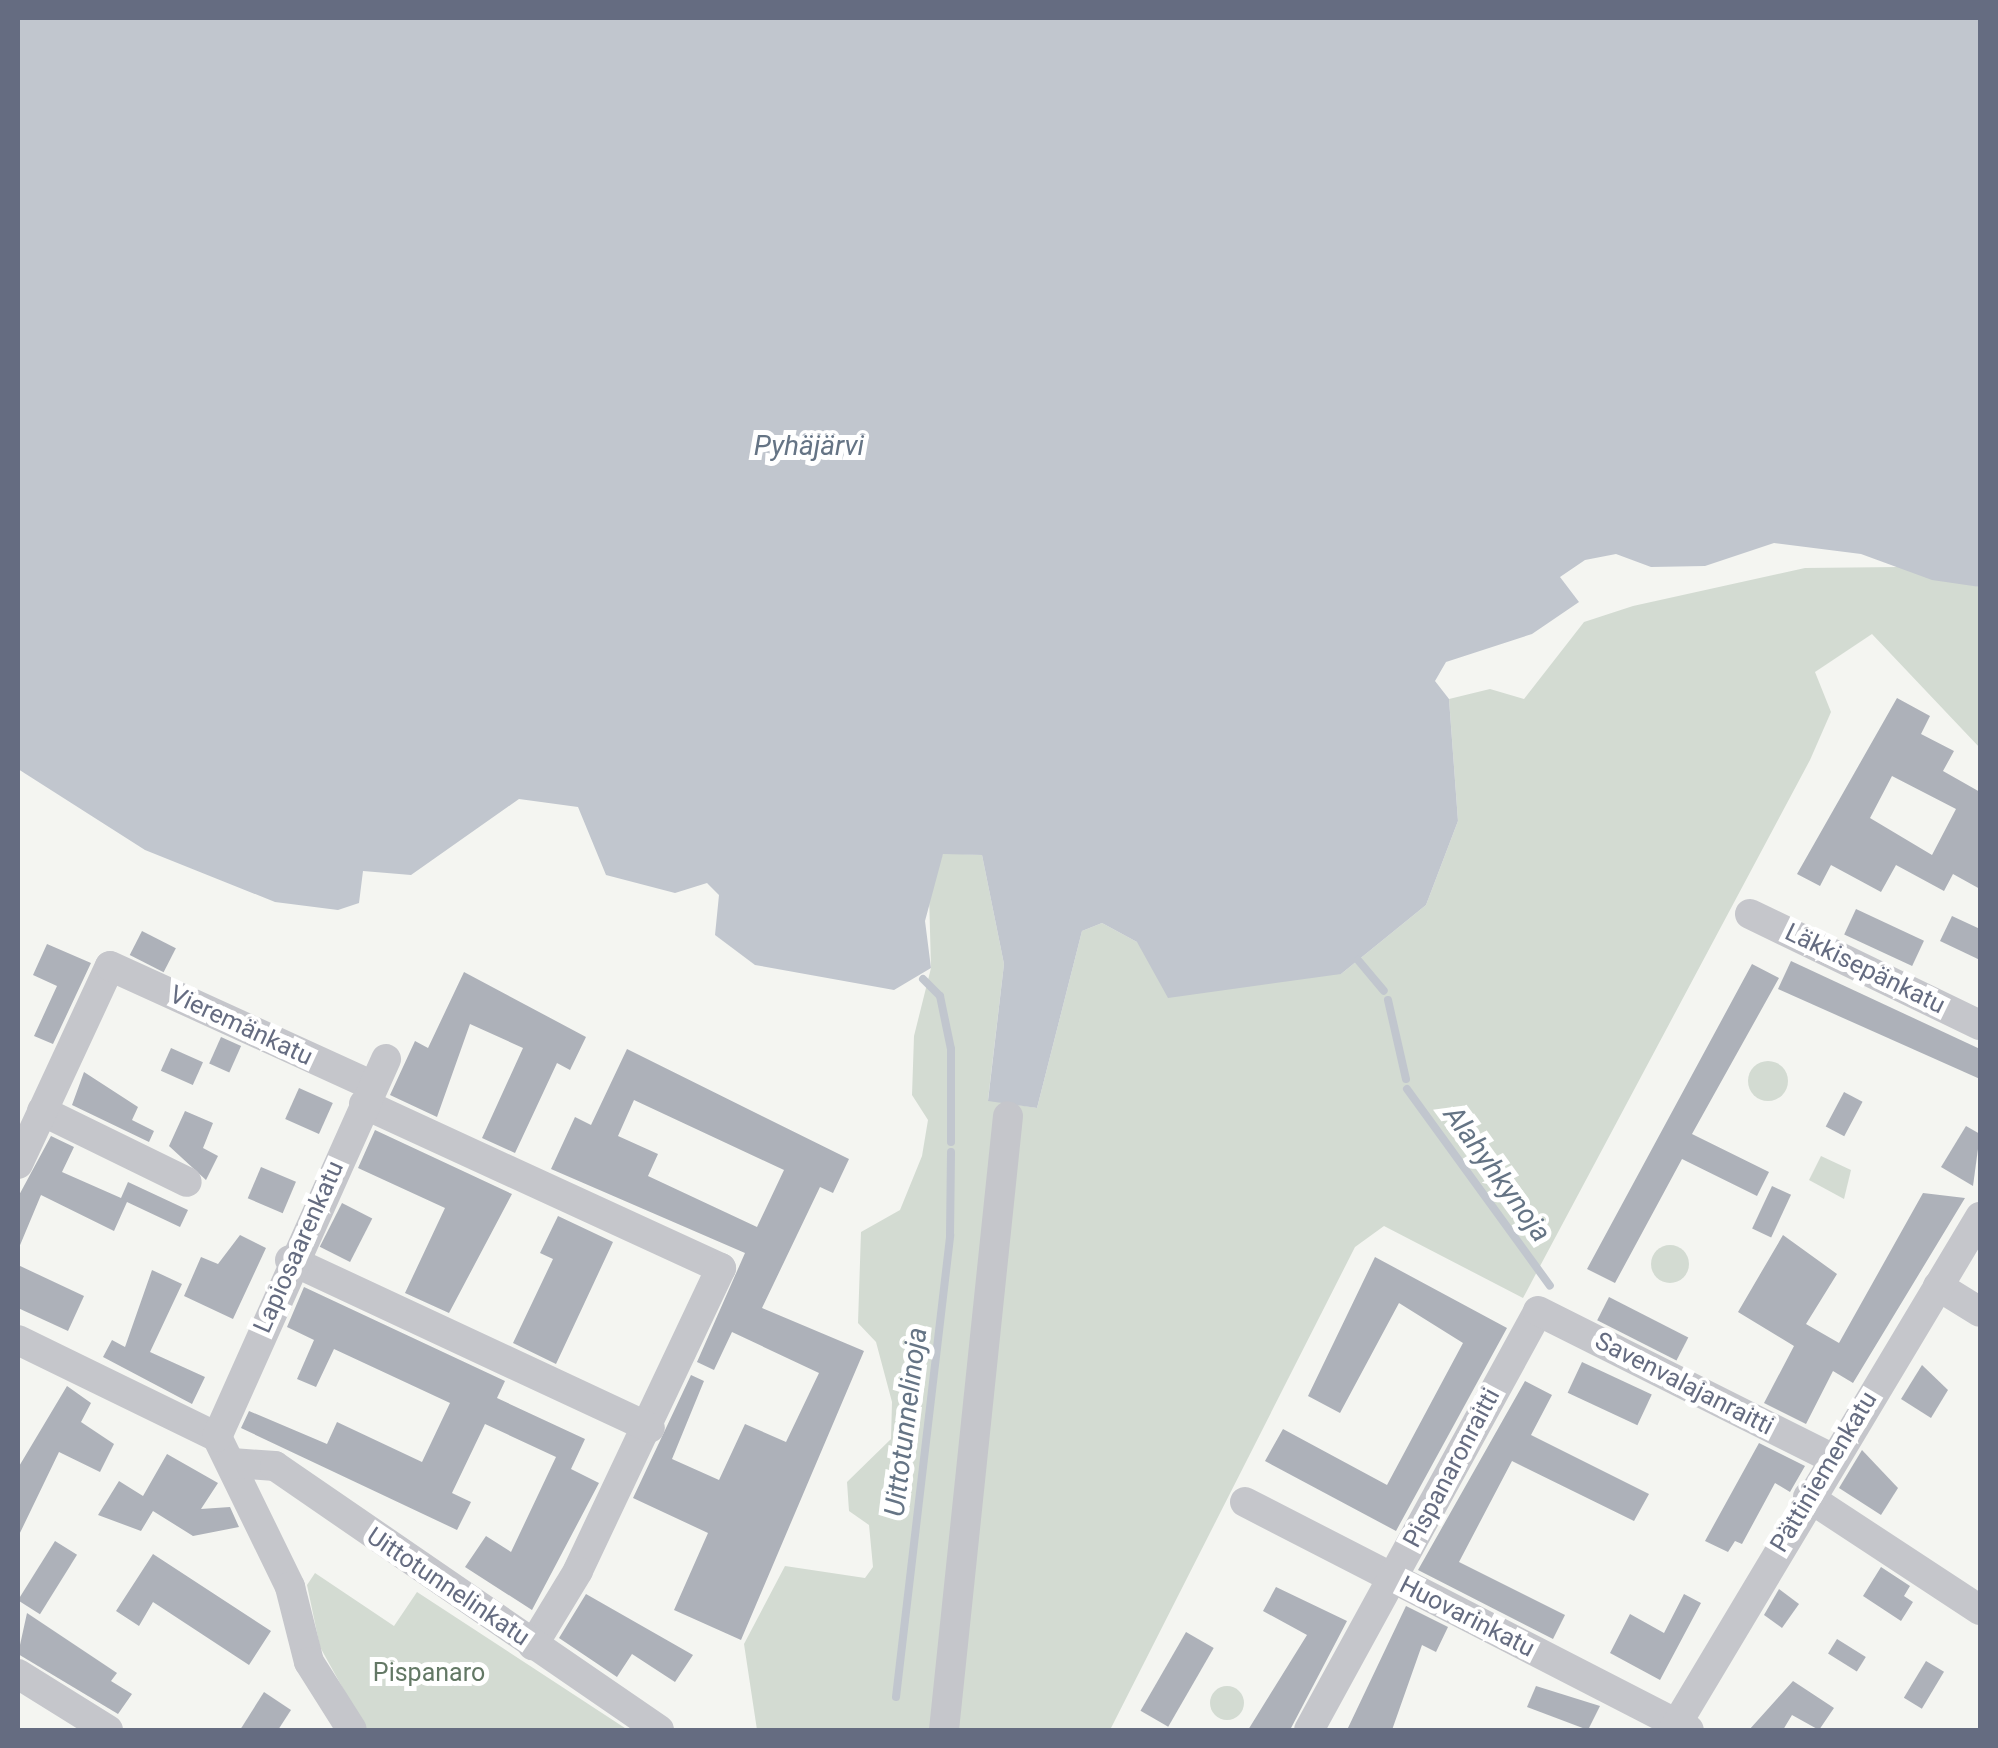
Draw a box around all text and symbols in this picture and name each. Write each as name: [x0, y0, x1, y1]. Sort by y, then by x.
water label: Pyhäjärvi: [754, 429, 864, 463]
street label: Läkkisepänkatu: [1780, 917, 1950, 1021]
street label: Vieremänkatu: [165, 980, 317, 1072]
water label: Alahyhkynoja: [1436, 1099, 1558, 1249]
street label: Lapiosaarenkatu: [248, 1156, 350, 1338]
water label: Uittotunnelinoja: [878, 1325, 934, 1519]
street label: Savenvalajanraitti: [1590, 1326, 1778, 1442]
street label: Pispanaronraitti: [1397, 1383, 1507, 1553]
street label: Pättiniemenkatu: [1764, 1386, 1884, 1558]
street label: Uittotunnelinkatu: [361, 1522, 535, 1652]
street label: Huovarinkatu: [1394, 1570, 1540, 1664]
park label: Pispanaro: [373, 1658, 485, 1688]

